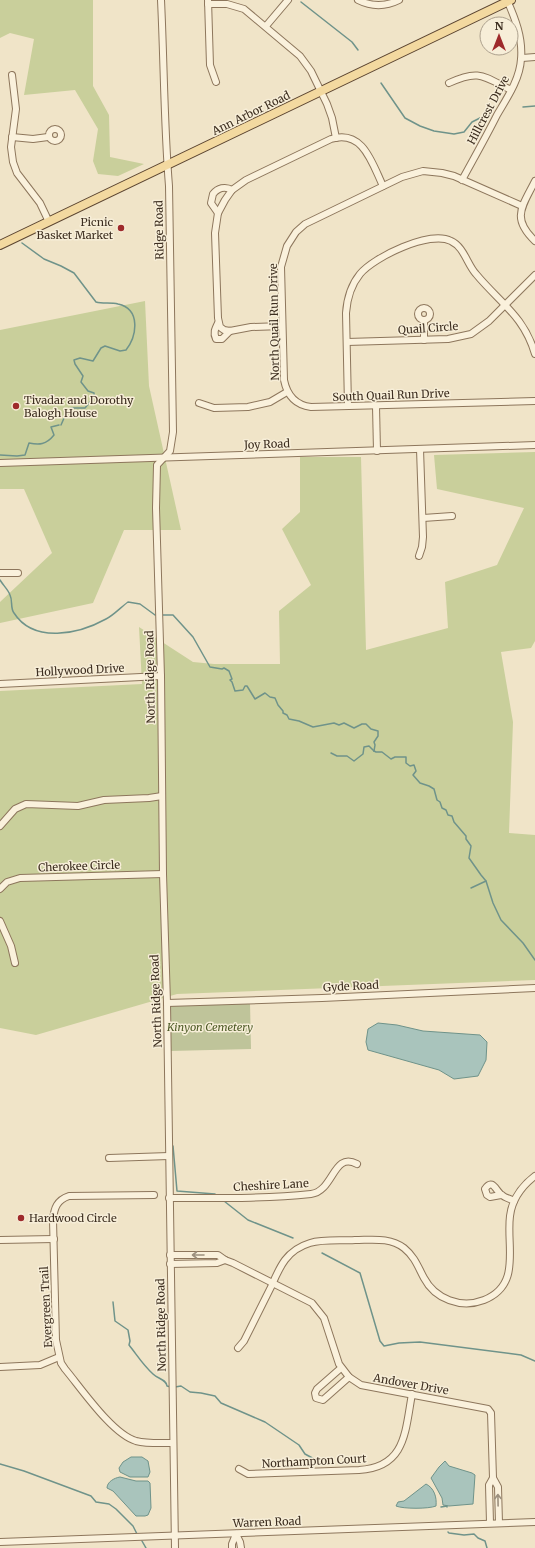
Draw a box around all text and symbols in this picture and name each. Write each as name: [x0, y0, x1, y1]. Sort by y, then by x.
north arrow: [479, 16, 519, 56]
text: N: [495, 19, 504, 33]
street label: Hillcrest Drive: [464, 73, 512, 147]
street label: Ann Arbor Road: [209, 88, 293, 138]
street label: Ridge Road: [151, 200, 167, 260]
place label: Picnic Basket Market: [37, 215, 114, 242]
marker: Picnic Basket Market: [116, 223, 126, 233]
street label: North Quail Run Drive: [266, 263, 282, 381]
street label: Quail Circle: [397, 319, 459, 337]
street label: South Quail Run Drive: [332, 386, 450, 404]
place label: Tivadar and Dorothy Balogh House: [24, 393, 134, 420]
marker: Tivadar and Dorothy Balogh House: [11, 401, 21, 411]
street label: Joy Road: [243, 436, 290, 452]
street label: North Ridge Road: [142, 630, 158, 724]
street label: Hollywood Drive: [35, 661, 125, 679]
street label: Cherokee Circle: [38, 858, 120, 874]
street label: North Ridge Road: [147, 954, 165, 1048]
street label: Gyde Road: [323, 978, 380, 994]
park label: Kinyon Cemetery: [166, 1020, 253, 1034]
street label: Cheshire Lane: [233, 1176, 309, 1194]
place label: Hardwood Circle: [29, 1211, 117, 1225]
marker: Hardwood Circle: [16, 1213, 26, 1223]
one-way arrow: [192, 1251, 205, 1259]
street label: Evergreen Trail: [37, 1265, 55, 1348]
street label: North Ridge Road: [153, 1278, 169, 1372]
street label: Andover Drive: [371, 1370, 450, 1398]
street label: Northampton Court: [261, 1451, 367, 1471]
one-way arrow: [495, 1494, 502, 1507]
street label: Warren Road: [232, 1514, 302, 1530]

